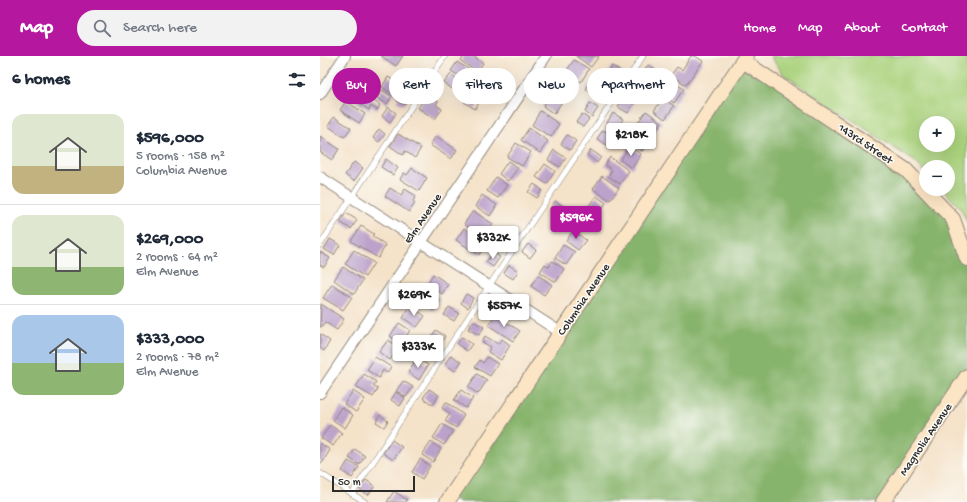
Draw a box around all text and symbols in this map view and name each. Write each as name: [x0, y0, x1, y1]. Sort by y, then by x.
search box: [77, 10, 357, 46]
text: Map: [20, 17, 53, 40]
icon: search: [91, 17, 113, 39]
text: Search here: [123, 19, 197, 37]
text: Home: [744, 20, 776, 37]
text: Map: [798, 20, 822, 37]
text: About: [844, 20, 880, 37]
text: Contact: [902, 20, 947, 37]
chip: Buy: [332, 68, 381, 104]
chip: Rent: [389, 68, 444, 104]
chip: Filters: [452, 68, 516, 104]
chip: New: [524, 68, 579, 104]
chip: Apartment: [587, 68, 678, 104]
icon: filters: [286, 69, 308, 91]
text: 6 homes: [12, 70, 70, 90]
map controls: [919, 116, 955, 196]
button: +: [919, 116, 955, 152]
street label: 143rd Street: [834, 121, 896, 169]
pin: $218K: [603, 123, 659, 157]
text: $218K: [615, 128, 647, 143]
text: $596,000: [136, 129, 204, 149]
icon: home: [44, 130, 92, 178]
text: 5 rooms · 158 m²: [136, 149, 225, 164]
button: −: [919, 160, 955, 196]
text: Columbia Avenue: [136, 164, 227, 179]
street label: Elm Avenue: [402, 191, 446, 247]
pin: $596K: [548, 206, 604, 240]
text: $596K: [560, 211, 592, 226]
pin: $332K: [465, 226, 521, 260]
text: $269,000: [136, 230, 203, 250]
icon: home: [44, 231, 92, 279]
text: $332K: [477, 231, 509, 246]
text: 2 rooms · 64 m²: [136, 250, 218, 265]
street label: Columbia Avenue: [555, 261, 614, 339]
text: Elm Avenue: [136, 265, 198, 280]
pin: $269K: [386, 283, 442, 317]
text: $269K: [398, 288, 430, 303]
pin: $557K: [476, 294, 532, 328]
text: $557K: [487, 299, 521, 314]
text: $333,000: [136, 330, 204, 350]
icon: home: [44, 331, 92, 379]
pin: $333K: [390, 335, 446, 369]
text: $333K: [401, 340, 435, 355]
text: 2 rooms · 78 m²: [136, 350, 219, 365]
text: Elm Avenue: [136, 365, 198, 380]
street label: Magnolia Avenue: [897, 400, 957, 479]
scale bar: [332, 474, 415, 493]
text: 50 m: [338, 477, 360, 489]

